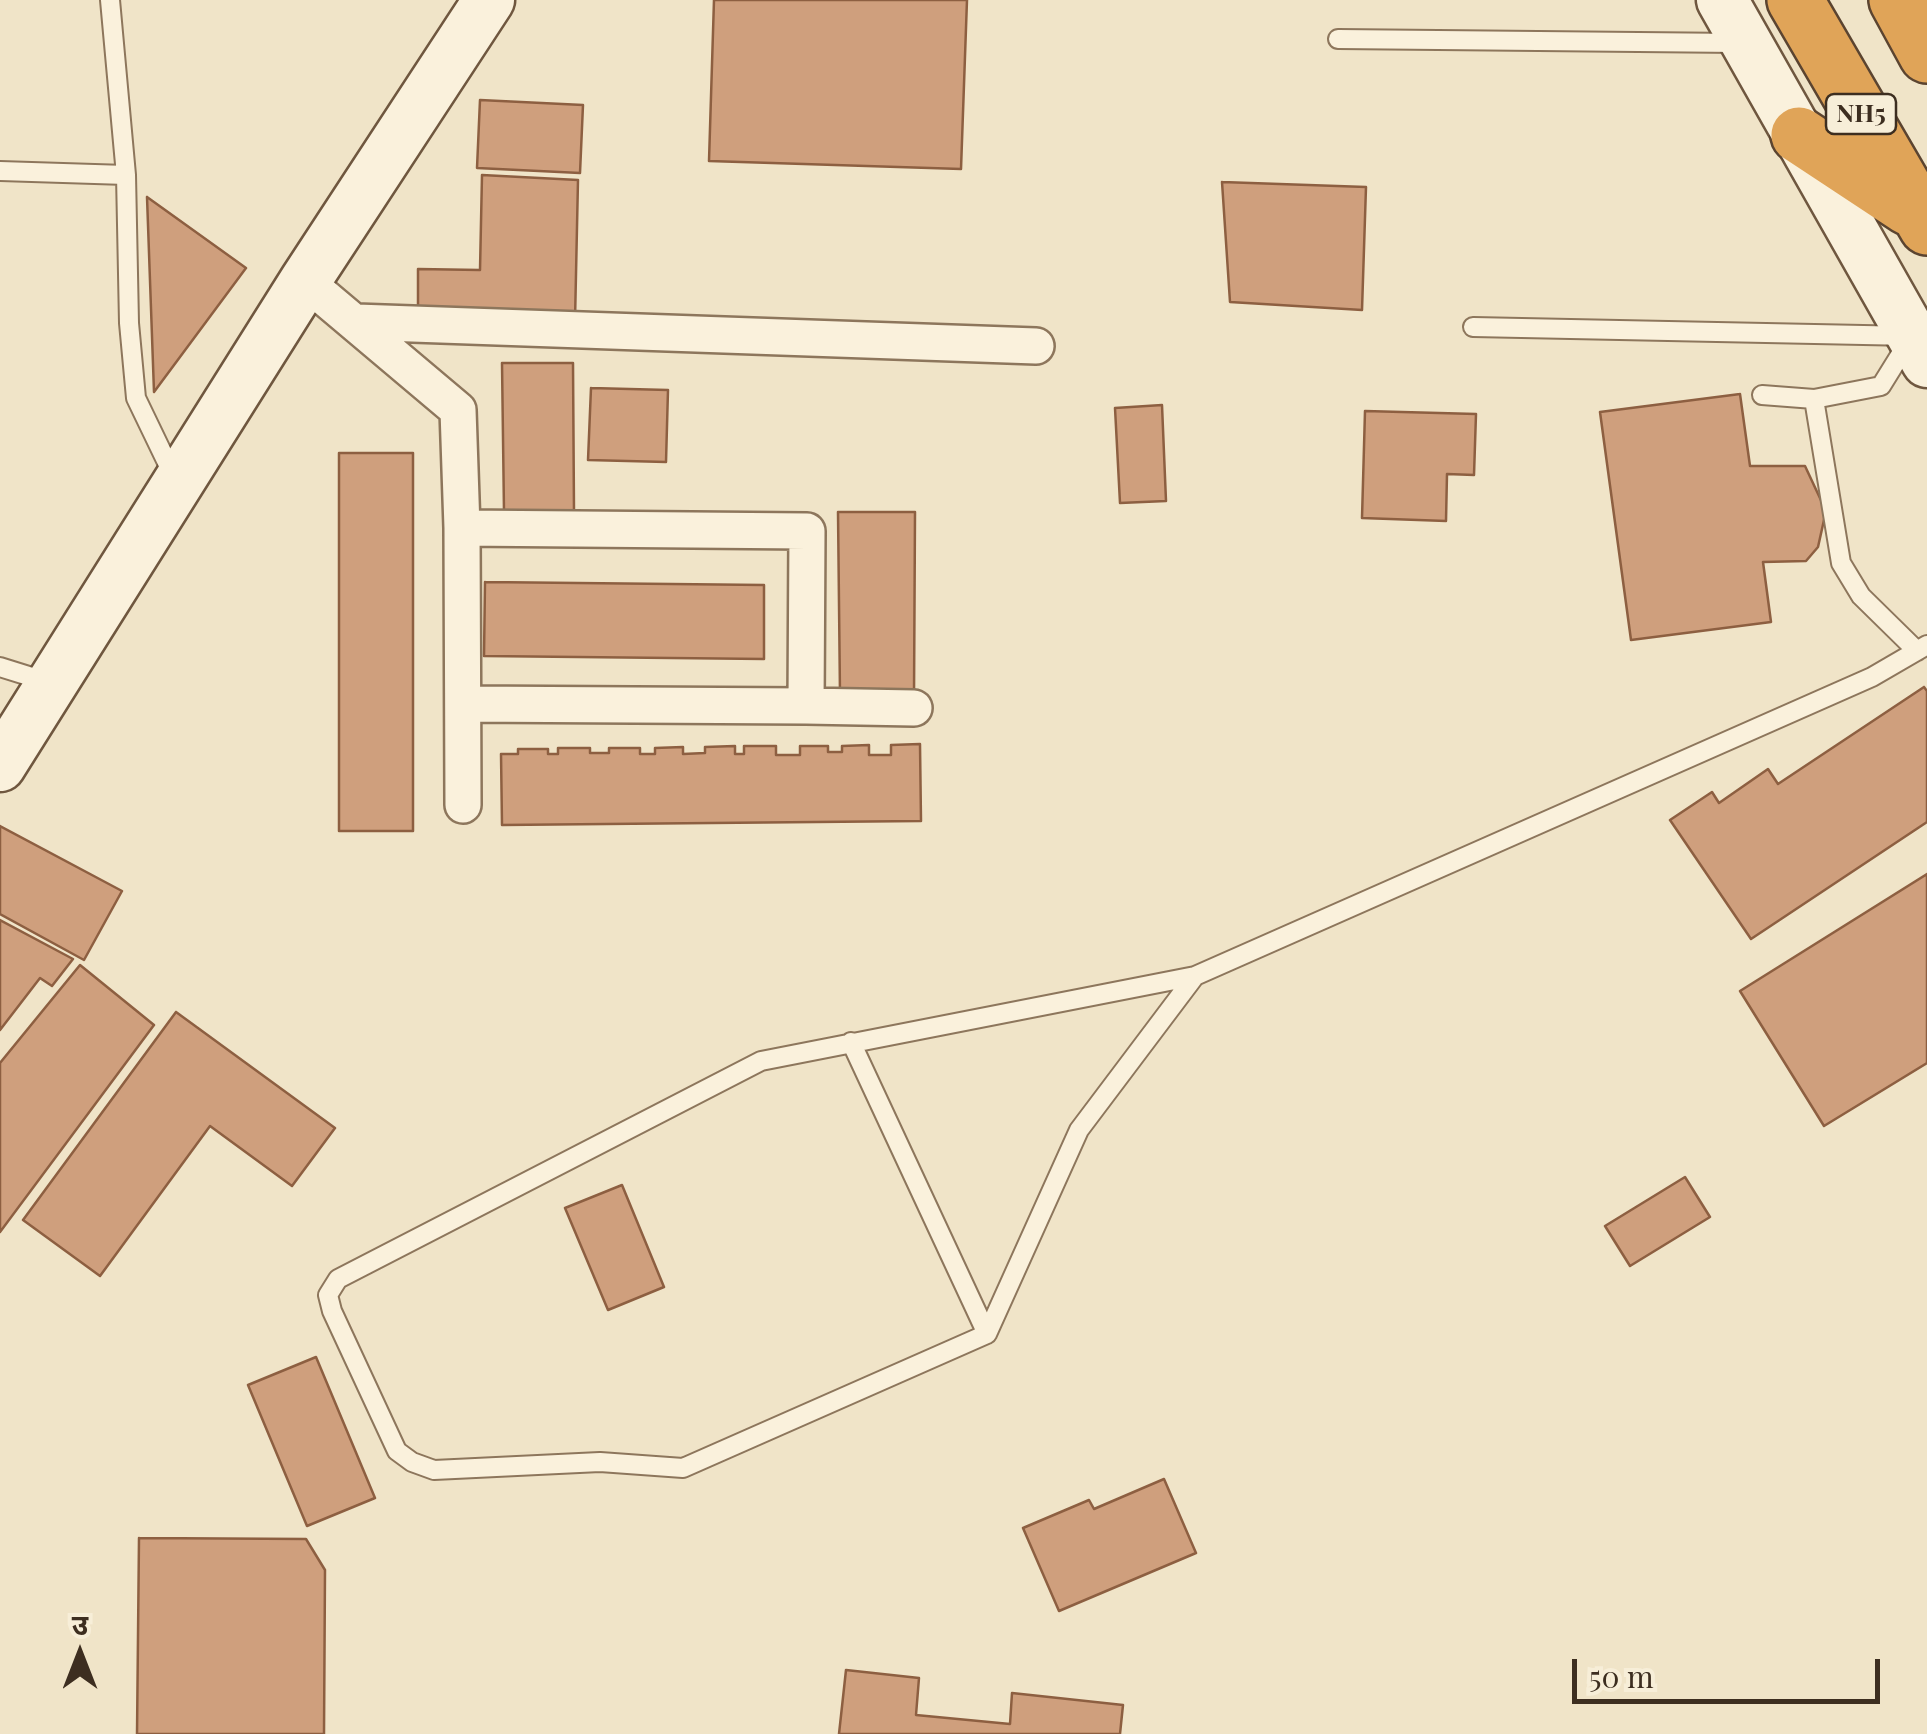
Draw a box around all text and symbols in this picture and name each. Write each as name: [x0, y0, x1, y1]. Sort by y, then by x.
road number: NH5: [1826, 94, 1896, 134]
north arrow: [30, 1604, 130, 1704]
text: उ: [72, 1605, 88, 1642]
scale bar: [1577, 1639, 1884, 1701]
text: 50 m: [1589, 1656, 1654, 1696]

